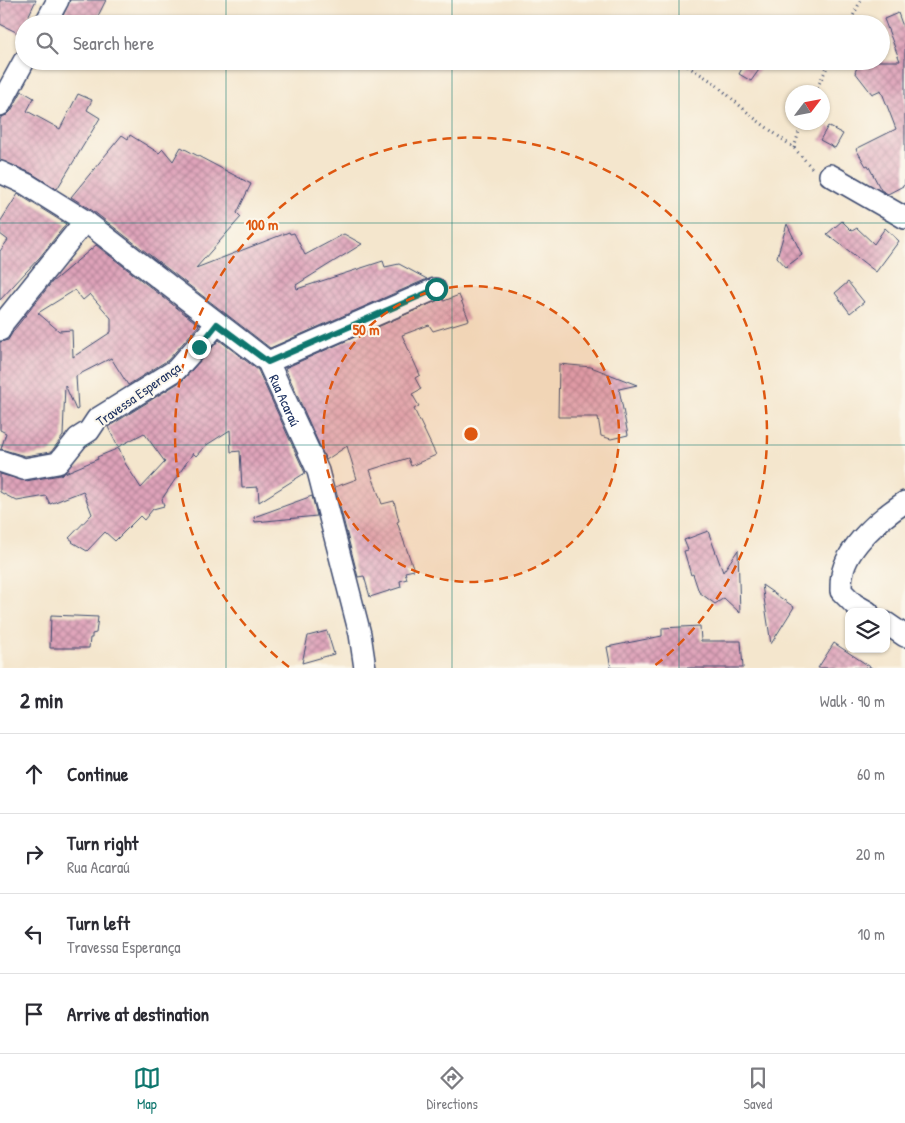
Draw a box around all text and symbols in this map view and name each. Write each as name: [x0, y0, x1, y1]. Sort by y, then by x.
search box: [15, 15, 890, 70]
icon: search: [33, 29, 61, 57]
text: Search here: [73, 30, 154, 56]
north arrow: [785, 85, 830, 130]
text: 100 m: [246, 214, 278, 235]
route start: [425, 278, 448, 301]
text: 50 m: [353, 319, 379, 340]
route end: [188, 336, 211, 359]
street label: Travessa Esperança: [92, 357, 185, 431]
street label: Rua Acaraú: [265, 371, 306, 429]
centre of rings: [462, 425, 480, 443]
map controls: [845, 608, 890, 653]
button: layers: [845, 608, 890, 653]
text: 2 min: [20, 686, 63, 715]
text: Walk · 90 m: [820, 690, 885, 712]
icon: ahead: [20, 760, 48, 788]
text: Continue: [67, 761, 128, 787]
text: 60 m: [857, 763, 885, 785]
text: Turn right: [67, 830, 138, 856]
icon: right: [20, 840, 48, 868]
text: 20 m: [856, 843, 885, 865]
text: Rua Acaraú: [67, 856, 130, 878]
text: Turn left: [67, 910, 130, 936]
icon: left: [20, 920, 48, 948]
text: 10 m: [857, 923, 885, 945]
text: Travessa Esperança: [67, 936, 181, 958]
icon: arrive: [20, 1000, 48, 1028]
text: Arrive at destination: [67, 1001, 209, 1027]
tab: Map: [133, 1064, 161, 1113]
tab: Directions: [426, 1064, 478, 1113]
tab: Saved: [744, 1064, 772, 1113]

